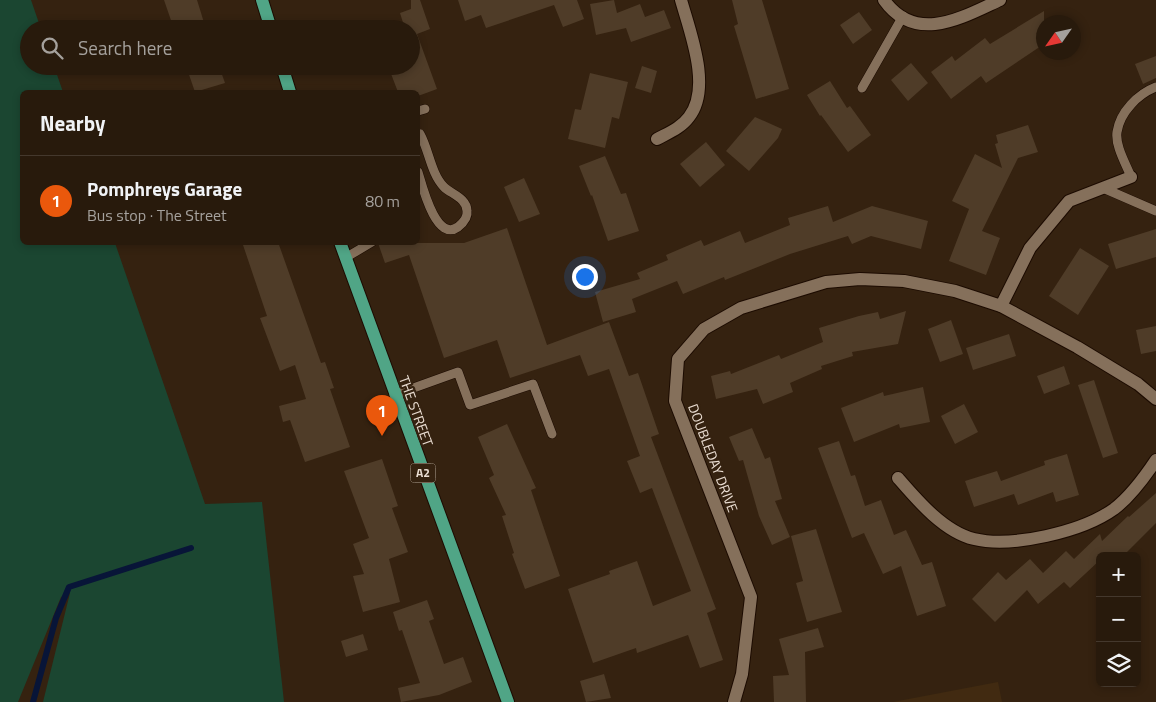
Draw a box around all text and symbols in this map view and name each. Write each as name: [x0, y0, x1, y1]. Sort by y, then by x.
north arrow: [1036, 15, 1081, 60]
search box: [20, 20, 420, 75]
text: Search here: [78, 33, 172, 62]
icon: search: [38, 34, 66, 62]
text: Nearby: [40, 107, 105, 139]
text: Pomphreys Garage: [87, 174, 242, 203]
text: 1: [52, 189, 60, 213]
text: 80 m: [365, 189, 400, 213]
text: Bus stop · The Street: [87, 203, 227, 227]
your location: [572, 264, 598, 290]
street label: THE STREET: [394, 372, 439, 450]
pin: 1: [366, 395, 398, 436]
street label: DOUBLEDAY DRIVE: [683, 401, 744, 515]
road number: A2: [410, 463, 436, 482]
map controls: [1096, 552, 1141, 687]
button: +: [1096, 552, 1141, 597]
button: −: [1096, 597, 1141, 642]
button: layers: [1096, 642, 1141, 687]

